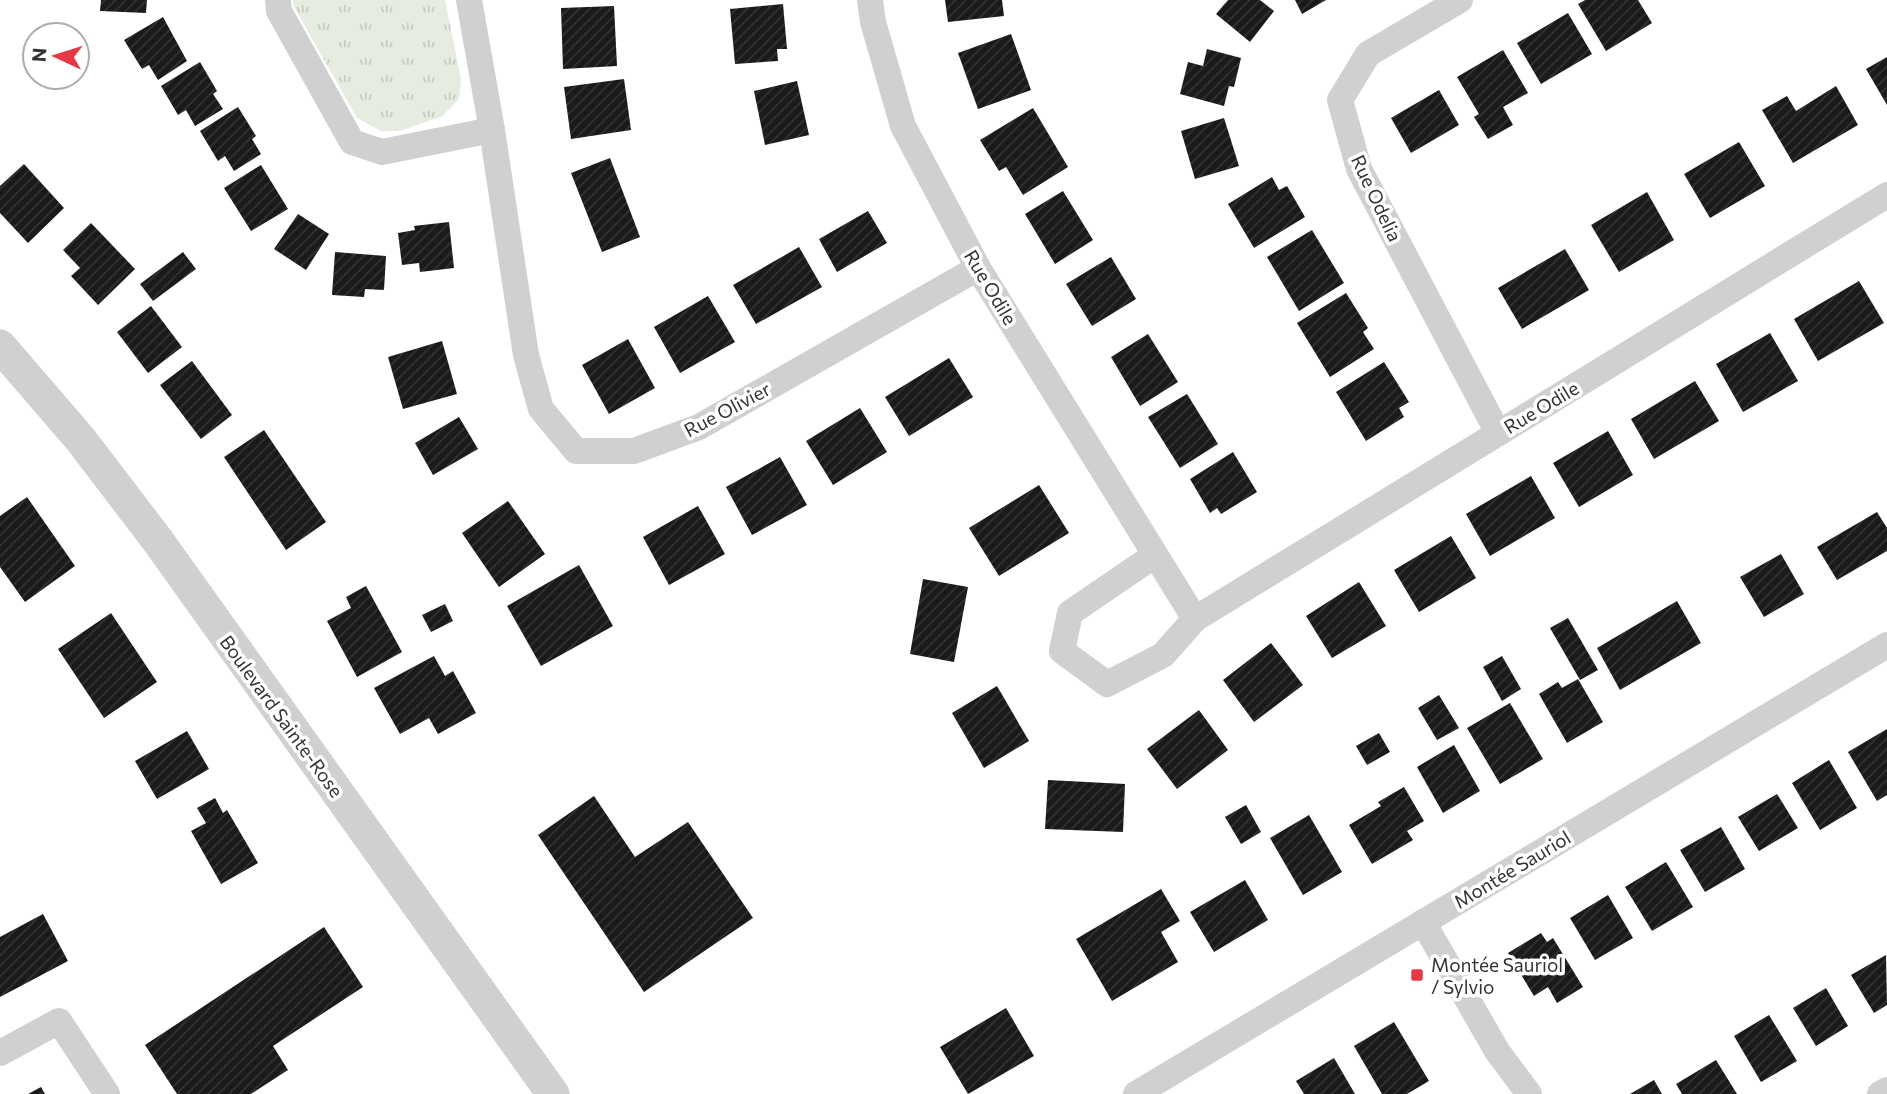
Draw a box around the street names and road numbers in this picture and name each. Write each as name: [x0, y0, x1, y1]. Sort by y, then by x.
street label: Rue Odelia: [1347, 151, 1407, 245]
street label: Rue Odile: [960, 245, 1022, 329]
street label: Rue Odile: [1499, 376, 1583, 438]
street label: Rue Olivier: [680, 377, 774, 441]
street label: Boulevard Sainte-Rose: [215, 630, 349, 802]
street label: Montée Sauriol: [1449, 825, 1575, 913]

